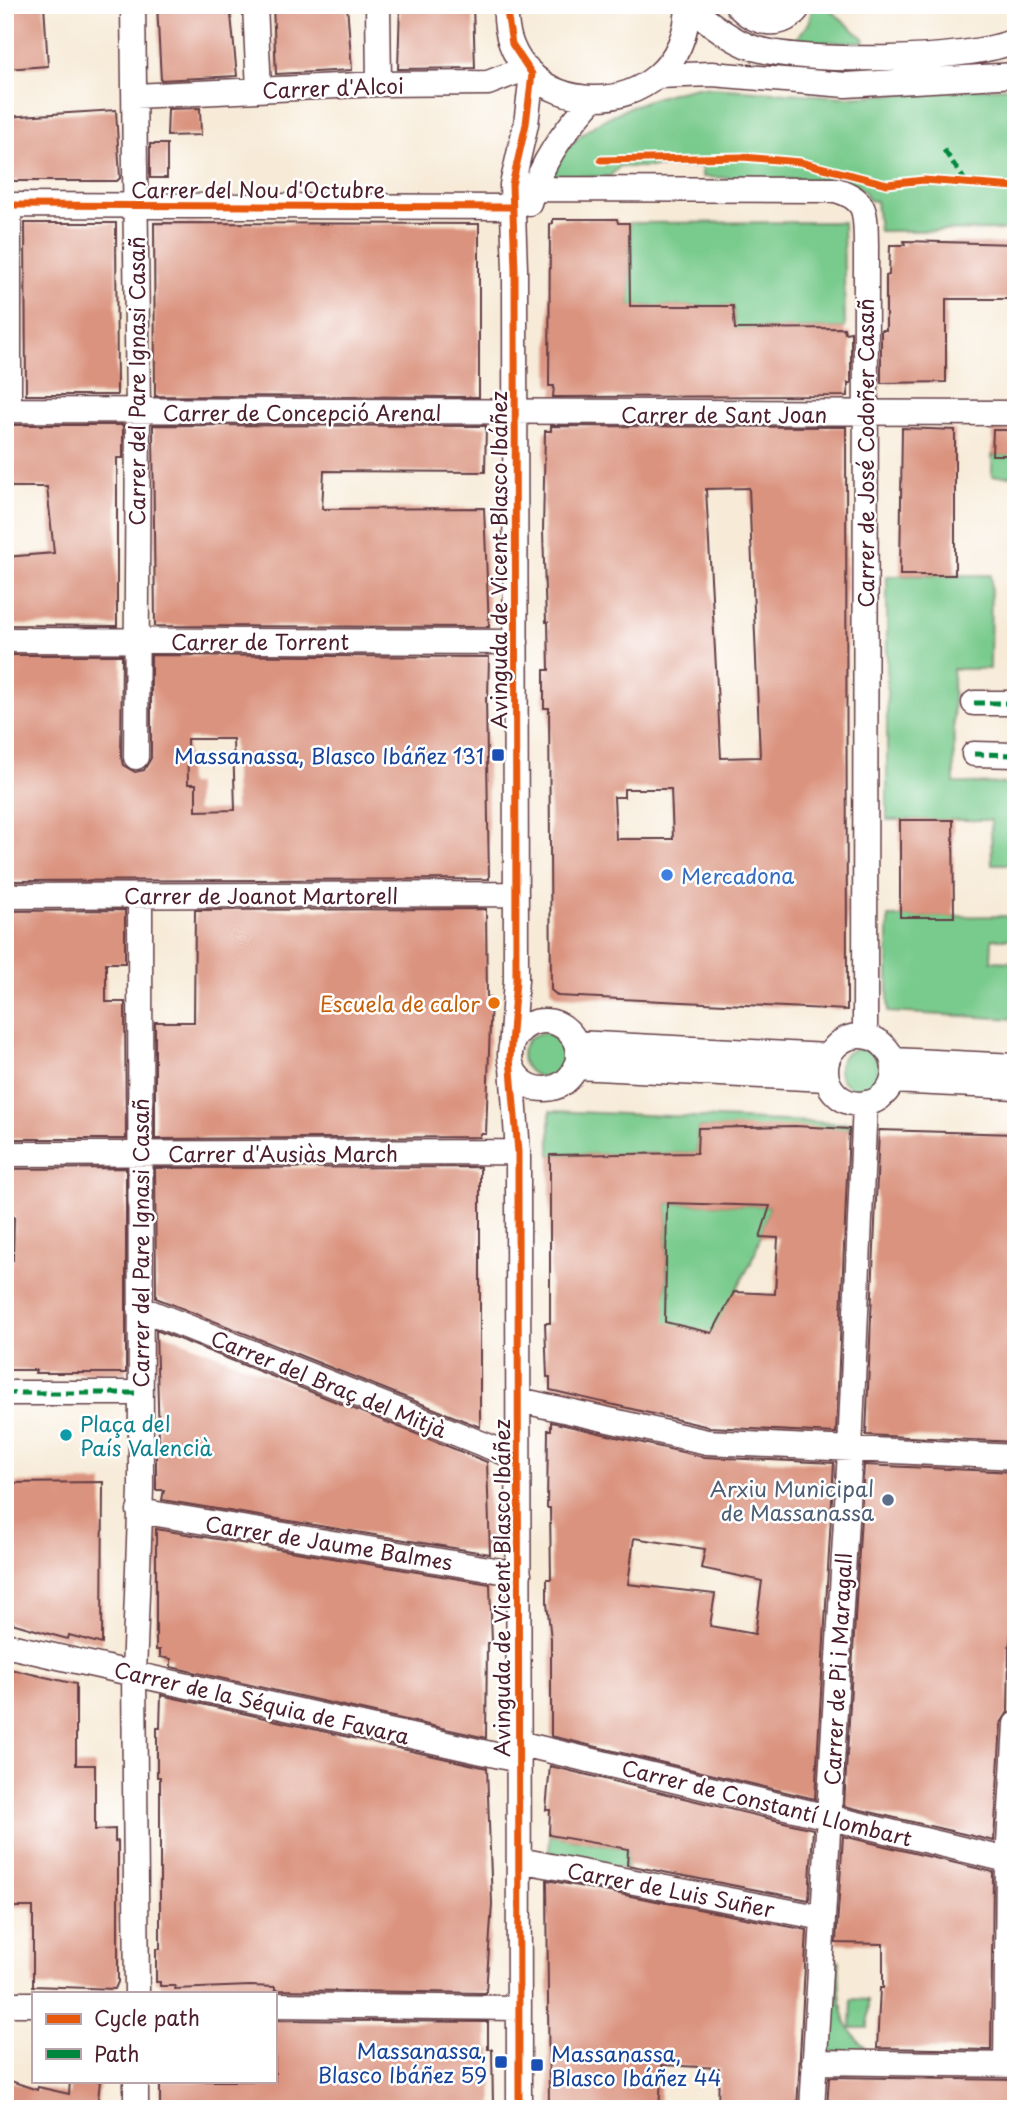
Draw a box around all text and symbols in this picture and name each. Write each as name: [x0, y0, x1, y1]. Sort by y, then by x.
street label: Carrer d'Alcoi: [262, 69, 404, 105]
street label: Carrer del Nou d'Octubre: [131, 173, 385, 205]
street label: Carrer del Pare Ignasi Casañ: [120, 236, 152, 526]
street label: Carrer de José Codoñer Casañ: [849, 298, 881, 608]
street label: Avinguda de Vicent Blasco Ibáñez: [482, 391, 514, 729]
street label: Carrer de Concepció Arenal: [163, 396, 441, 428]
street label: Carrer de Sant Joan: [621, 398, 827, 430]
street label: Carrer de Torrent: [171, 625, 349, 657]
place label: Massanassa, Blasco Ibáñez 131: [174, 739, 484, 771]
marker: Massanassa, Blasco Ibáñez 131: [490, 747, 506, 763]
place label: Mercadona: [681, 859, 794, 891]
marker: Mercadona: [659, 867, 675, 883]
street label: Carrer de Joanot Martorell: [124, 879, 398, 911]
place label: Escuela de calor: [320, 987, 480, 1019]
marker: Escuela de calor: [486, 995, 502, 1011]
street label: Carrer del Pare Ignasi Casañ: [124, 1098, 156, 1388]
street label: Carrer d'Ausiàs March: [168, 1137, 398, 1169]
street label: Carrer del Braç del Mitjà: [206, 1321, 452, 1445]
place label: Plaça del País Valencià: [80, 1407, 213, 1463]
street label: Avinguda de Vicent Blasco Ibáñez: [485, 1419, 517, 1757]
marker: Plaça del País Valencià: [58, 1427, 74, 1443]
place label: Arxiu Municipal de Massanassa: [710, 1472, 874, 1528]
marker: Arxiu Municipal de Massanassa: [880, 1492, 896, 1508]
street label: Carrer de Jaume Balmes: [203, 1507, 455, 1577]
street label: Carrer de Pi i Maragall: [815, 1552, 859, 1786]
street label: Carrer de la Séquia de Favara: [111, 1652, 413, 1752]
street label: Carrer de Constantí Llombart: [618, 1750, 916, 1854]
street label: Carrer de Luis Suñer: [565, 1853, 778, 1925]
legend: [32, 1992, 276, 2082]
text: Cycle path: [94, 2001, 200, 2033]
place label: Massanassa, Blasco Ibáñez 59: [318, 2034, 487, 2090]
text: Path: [94, 2037, 139, 2069]
place label: Massanassa, Blasco Ibáñez 44: [551, 2037, 721, 2093]
marker: Massanassa, Blasco Ibáñez 59: [493, 2054, 509, 2070]
marker: Massanassa, Blasco Ibáñez 44: [529, 2057, 545, 2073]

